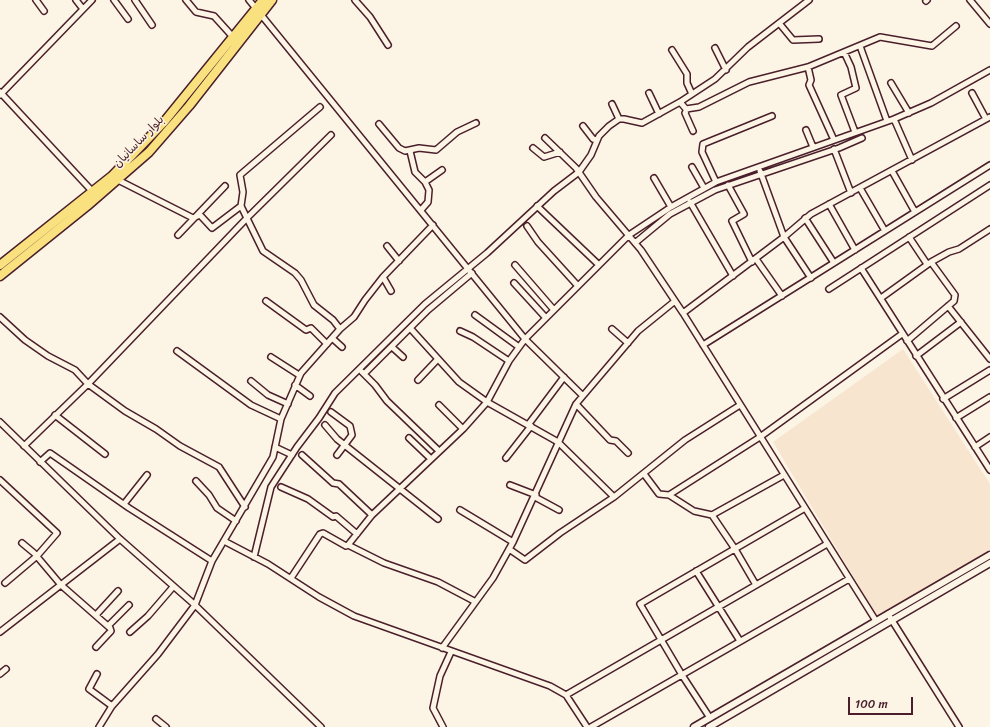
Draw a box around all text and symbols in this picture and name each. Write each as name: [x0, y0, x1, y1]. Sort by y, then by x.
street label: بلوار ساسانیان: [111, 113, 167, 171]
scale bar: [850, 689, 915, 715]
text: 100 m: [855, 693, 888, 715]

